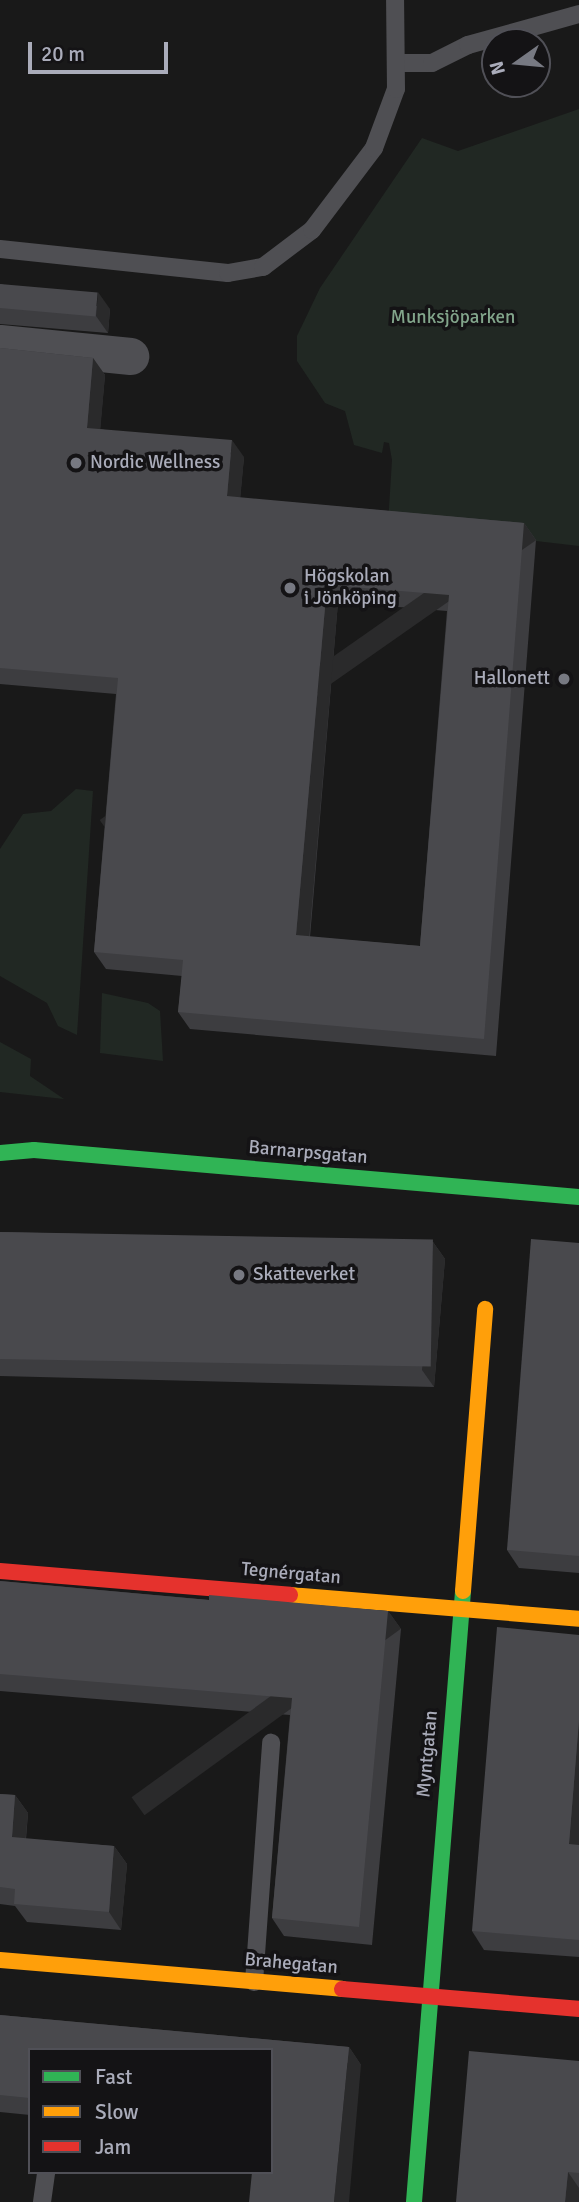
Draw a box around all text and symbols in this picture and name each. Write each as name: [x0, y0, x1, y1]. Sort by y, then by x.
scale bar: [32, 28, 172, 72]
north arrow: [481, 28, 551, 98]
text: 20 m: [41, 41, 85, 67]
text: N: [484, 58, 511, 77]
park label: Munksjöparken: [391, 307, 515, 329]
place label: Nordic Wellness: [90, 452, 220, 474]
marker: Nordic Wellness: [68, 455, 84, 471]
place label: Högskolan i Jönköping: [304, 566, 397, 610]
marker: Högskolan i Jönköping: [282, 580, 298, 596]
place label: Hallonett: [474, 668, 550, 690]
marker: Hallonett: [556, 671, 572, 687]
street label: Barnarpsgatan: [247, 1136, 369, 1170]
place label: Skatteverket: [253, 1264, 355, 1286]
marker: Skatteverket: [231, 1267, 247, 1283]
street label: Tegnérgatan: [240, 1558, 342, 1590]
street label: Myntgatan: [413, 1710, 443, 1798]
street label: Brahegatan: [243, 1949, 339, 1979]
legend: [28, 2048, 273, 2174]
text: Fast: [95, 2064, 132, 2090]
text: Slow: [95, 2099, 139, 2125]
text: Jam: [95, 2134, 131, 2160]

